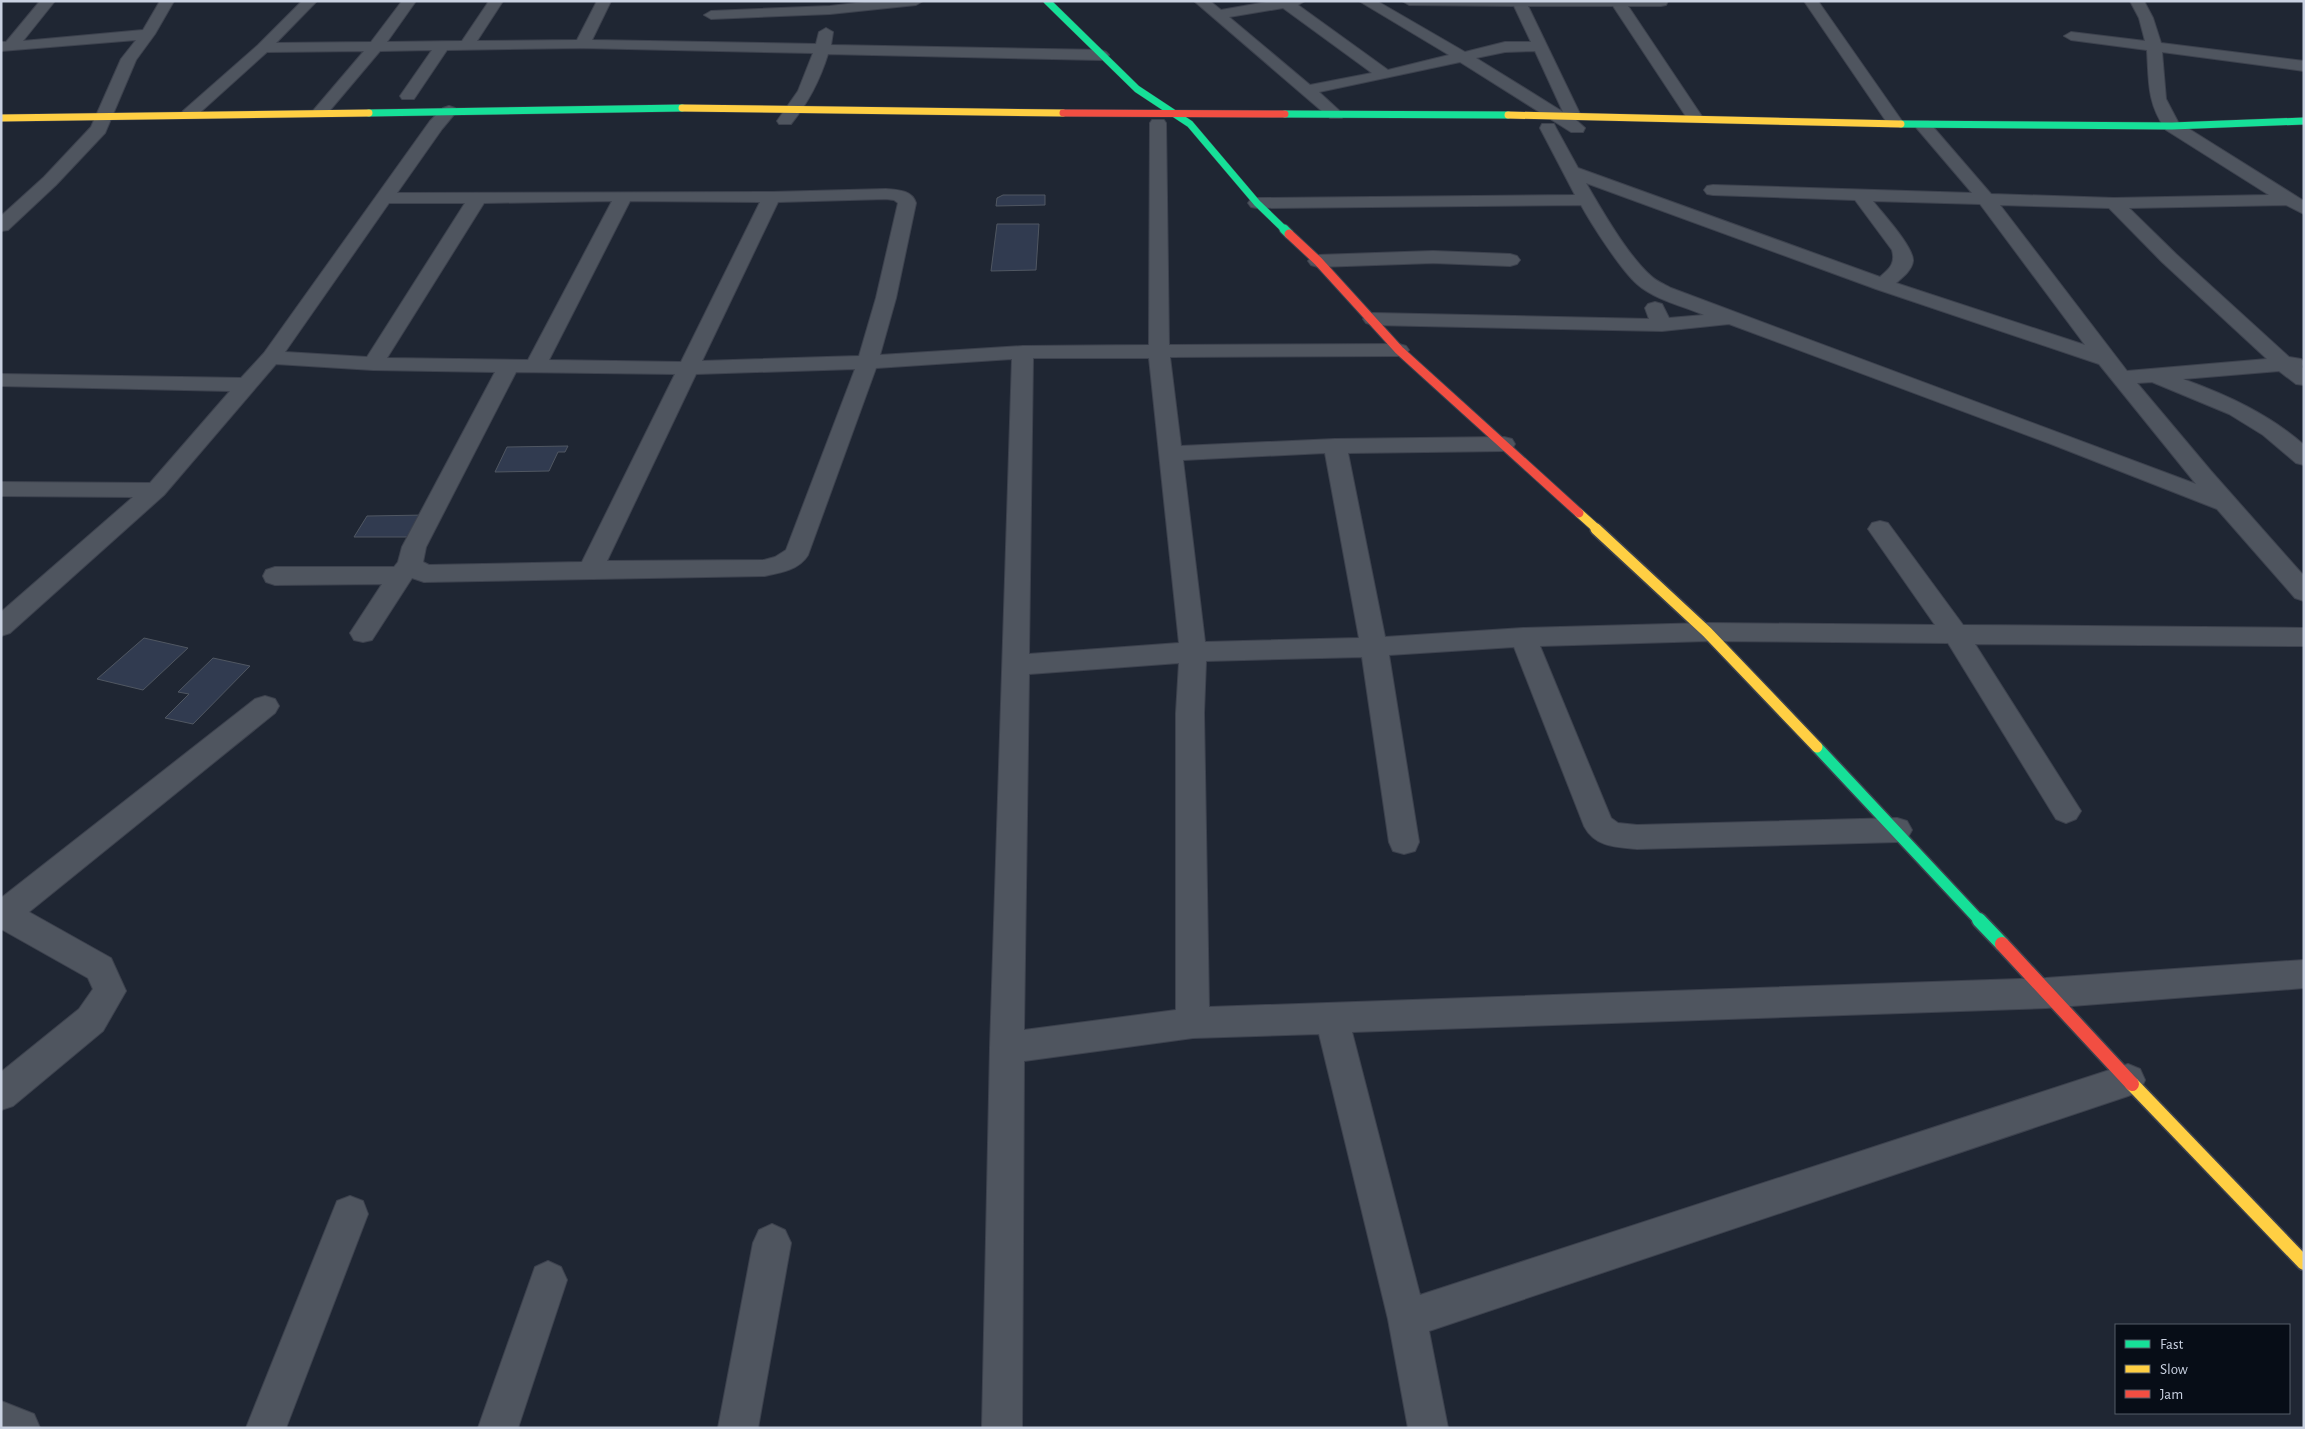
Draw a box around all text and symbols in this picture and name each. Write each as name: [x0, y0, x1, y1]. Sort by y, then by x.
legend: [2115, 1324, 2290, 1414]
text: Fast: [2160, 1337, 2184, 1352]
text: Slow: [2160, 1362, 2188, 1377]
text: Jam: [2160, 1387, 2183, 1402]

